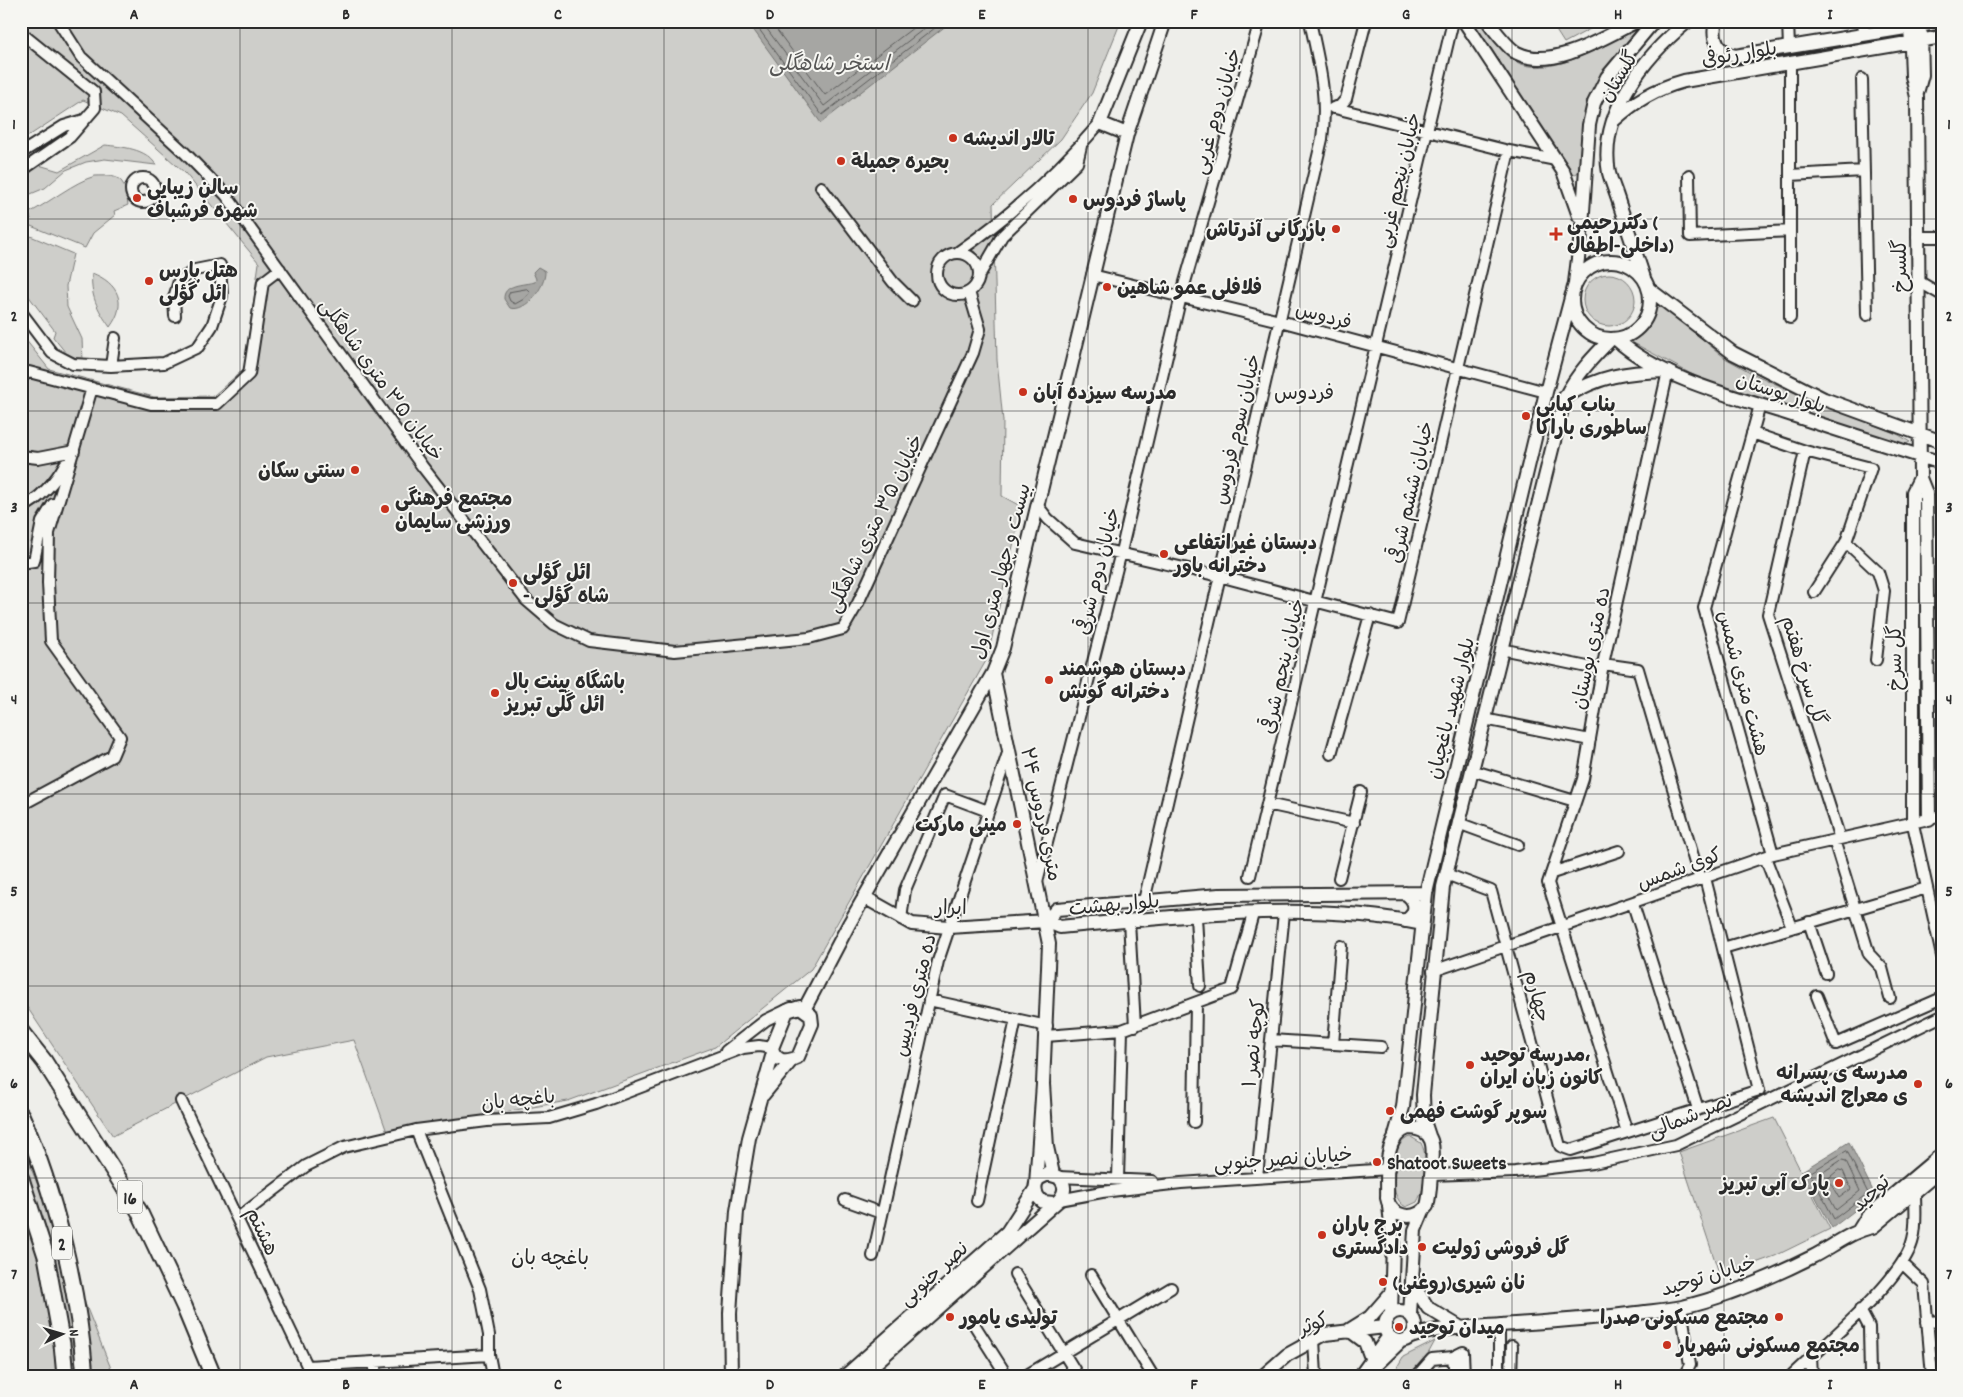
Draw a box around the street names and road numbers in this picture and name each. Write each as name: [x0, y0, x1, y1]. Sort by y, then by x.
street label: بلوار رئوفی: [1699, 34, 1779, 76]
street label: خیابان دوم غربی: [1187, 45, 1250, 178]
street label: گلستان: [1594, 46, 1647, 109]
street label: خیابان پنجم غربی: [1372, 110, 1430, 251]
street label: گلسرخ: [1888, 239, 1916, 293]
street label: خیابان ۳۵ متری شاهگلی: [311, 293, 448, 468]
street label: فردوس: [1292, 297, 1355, 339]
street label: خیابان سوم فردوس: [1208, 352, 1270, 508]
street label: بلوار بوستان: [1732, 367, 1829, 423]
street label: خیابان ششم شرقی: [1381, 418, 1443, 567]
street label: خیابان ۳۵ متری شاهگلی: [821, 430, 932, 618]
street label: بیست و چهار متری اول: [966, 480, 1040, 663]
street label: خیابان دوم شرقی: [1069, 505, 1129, 638]
street label: ده متری بوستان: [1566, 585, 1620, 713]
street label: خیابان پنجم شرقی: [1254, 596, 1314, 737]
street label: هشت متری شمس: [1708, 608, 1774, 760]
street label: گل سرخ هفتم: [1772, 613, 1832, 729]
street label: گل سرخ: [1883, 625, 1911, 691]
street label: بلوار شهید یاغچیان: [1422, 635, 1484, 783]
street label: ۲۴ متری فردوس: [1011, 745, 1067, 884]
street label: کوی شمس: [1634, 843, 1726, 899]
street label: بلوار بهشت: [1068, 889, 1161, 925]
street label: ابرار: [933, 896, 967, 924]
street label: ده متری فردیس: [888, 932, 946, 1060]
street label: چهارم: [1515, 968, 1555, 1026]
street label: کوچه نصر ۱: [1237, 998, 1275, 1089]
street label: باغچه بان: [480, 1084, 557, 1120]
street label: نصر شمالی: [1645, 1088, 1738, 1147]
street label: خیابان نصر جنوبی: [1213, 1142, 1354, 1180]
street label: توحید: [1846, 1170, 1898, 1221]
road number: 16: [118, 1180, 142, 1214]
street label: هشتم: [237, 1203, 284, 1261]
road number: 2: [52, 1226, 72, 1260]
street label: نصر جنوبی: [894, 1236, 976, 1314]
street label: خیابان توحید: [1658, 1250, 1760, 1306]
street label: کوثر: [1293, 1307, 1333, 1345]

